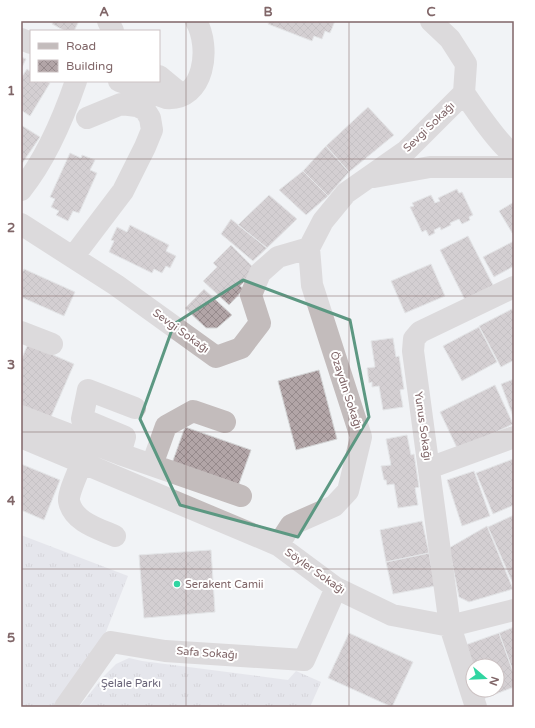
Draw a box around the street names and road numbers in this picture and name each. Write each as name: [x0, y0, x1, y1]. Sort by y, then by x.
street label: Sevgi Sokağı: [401, 99, 457, 155]
street label: Sevgi Sokağı: [150, 306, 212, 356]
street label: Özaydın Sokağı: [327, 350, 365, 430]
street label: Yunus Sokağı: [412, 391, 434, 461]
street label: Söyler Sokağı: [282, 545, 348, 597]
street label: Safa Sokağı: [176, 644, 238, 662]

